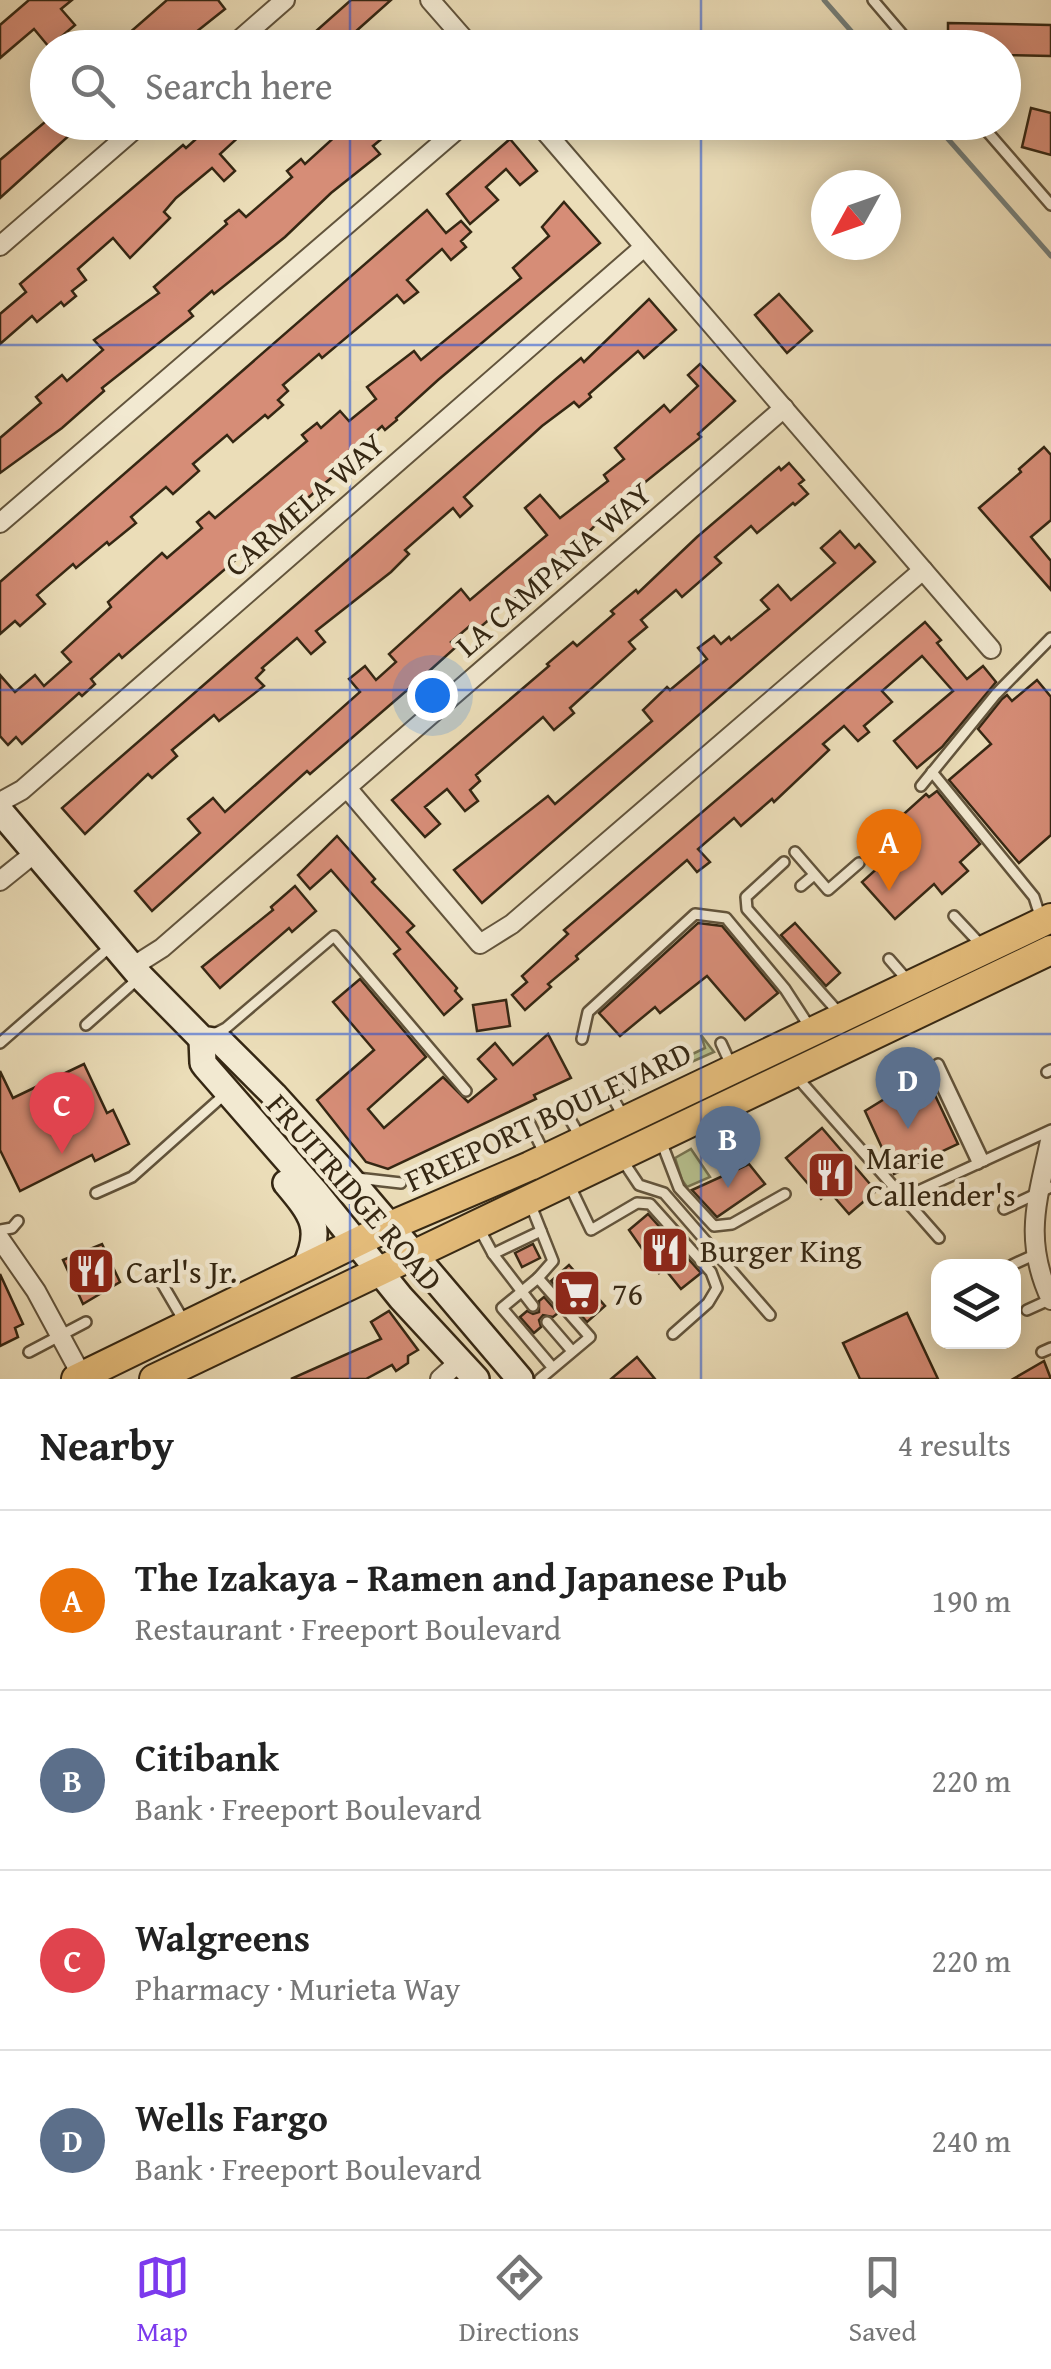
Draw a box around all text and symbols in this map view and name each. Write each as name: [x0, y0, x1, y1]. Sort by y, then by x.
search box: [30, 30, 1021, 140]
text: Search here: [145, 57, 333, 113]
icon: search: [65, 58, 120, 113]
north arrow: [811, 170, 901, 260]
street label: CARMELA WAY: [213, 421, 395, 587]
street label: LA CAMPANA WAY: [444, 470, 662, 668]
your location: [407, 670, 458, 721]
pin: A: [856, 808, 922, 891]
street label: FREEPORT BOULEVARD: [397, 1029, 699, 1203]
pin: D: [876, 1046, 940, 1129]
pin: C: [30, 1072, 94, 1154]
street label: FRUITRIDGE ROAD: [256, 1083, 454, 1301]
pin: B: [696, 1106, 760, 1188]
place label: Marie Callender's: [866, 1134, 1016, 1218]
restaurant icon: Marie Callender's: [805, 1149, 857, 1201]
restaurant icon: Burger King: [639, 1224, 691, 1276]
place label: Burger King: [700, 1227, 862, 1274]
restaurant icon: Carl's Jr.: [65, 1245, 117, 1297]
place label: Carl's Jr.: [126, 1248, 237, 1295]
map controls: [931, 1259, 1021, 1349]
button: layers: [931, 1259, 1021, 1349]
supermarket icon: 76: [551, 1267, 603, 1319]
place label: 76: [612, 1270, 643, 1317]
text: Nearby: [40, 1414, 174, 1475]
text: 4 results: [898, 1421, 1011, 1468]
text: The Izakaya - Ramen and Japanese Pub: [135, 1549, 787, 1605]
text: A: [62, 1577, 83, 1624]
text: 190 m: [932, 1577, 1011, 1624]
text: Restaurant · Freeport Boulevard: [135, 1605, 561, 1652]
text: Citibank: [135, 1729, 279, 1785]
text: B: [63, 1757, 82, 1804]
text: 220 m: [932, 1757, 1011, 1804]
text: Bank · Freeport Boulevard: [135, 1785, 482, 1832]
text: Walgreens: [135, 1909, 310, 1965]
text: C: [63, 1937, 82, 1984]
text: 220 m: [932, 1937, 1011, 1984]
text: Pharmacy · Murieta Way: [135, 1965, 461, 2012]
text: Wells Fargo: [135, 2089, 328, 2145]
text: D: [62, 2117, 83, 2164]
text: 240 m: [932, 2117, 1011, 2164]
text: Bank · Freeport Boulevard: [135, 2145, 482, 2192]
tab: Map: [135, 2250, 190, 2351]
tab: Directions: [459, 2250, 579, 2351]
tab: Saved: [849, 2250, 916, 2351]

